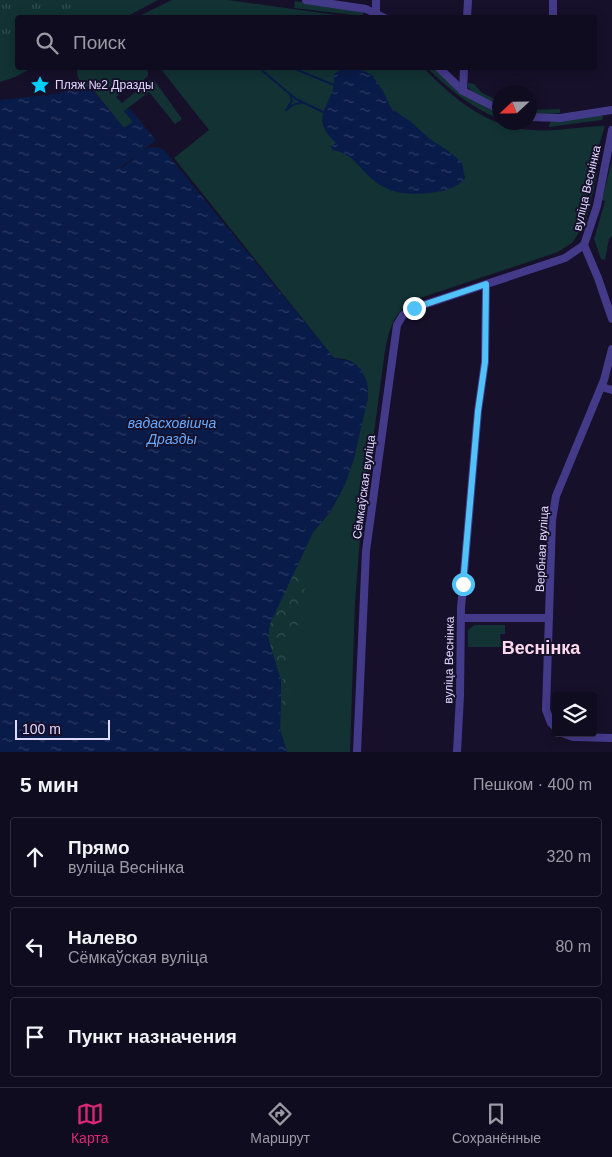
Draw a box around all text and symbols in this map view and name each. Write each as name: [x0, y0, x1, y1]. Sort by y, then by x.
search box: [15, 15, 597, 70]
icon: search: [33, 29, 61, 57]
text: Поиск: [73, 32, 126, 53]
place icon: Пляж №2 Дразды: [29, 74, 51, 96]
place label: Пляж №2 Дразды: [55, 78, 154, 92]
north arrow: [492, 85, 537, 130]
street label: вуліца Веснінка: [570, 144, 604, 232]
route end: [403, 297, 426, 320]
water label: вадасховішча Дразды: [128, 415, 217, 447]
street label: Сёмкаўская вуліца: [350, 434, 378, 540]
street label: Вербная вуліца: [533, 505, 551, 593]
route start: [452, 573, 475, 596]
street label: вуліца Веснінка: [441, 616, 457, 704]
district label: Веснінка: [502, 638, 581, 658]
map controls: [552, 692, 597, 737]
button: layers: [552, 692, 597, 737]
scale bar: [15, 717, 110, 740]
text: 100 m: [22, 721, 61, 737]
text: 5 мин: [20, 773, 79, 796]
text: Пешком · 400 m: [473, 776, 592, 793]
text: Прямо: [68, 837, 130, 858]
icon: ahead: [21, 843, 49, 871]
text: 320 m: [547, 848, 591, 865]
text: вуліца Веснінка: [68, 859, 184, 876]
text: Налево: [68, 927, 138, 948]
icon: left: [21, 933, 49, 961]
text: 80 m: [555, 938, 591, 955]
text: Сёмкаўская вуліца: [68, 949, 208, 966]
icon: arrive: [21, 1023, 49, 1051]
text: Пункт назначения: [68, 1026, 237, 1047]
tab: Карта: [71, 1100, 108, 1146]
tab: Маршрут: [250, 1100, 310, 1146]
tab: Сохранённые: [452, 1100, 541, 1146]

